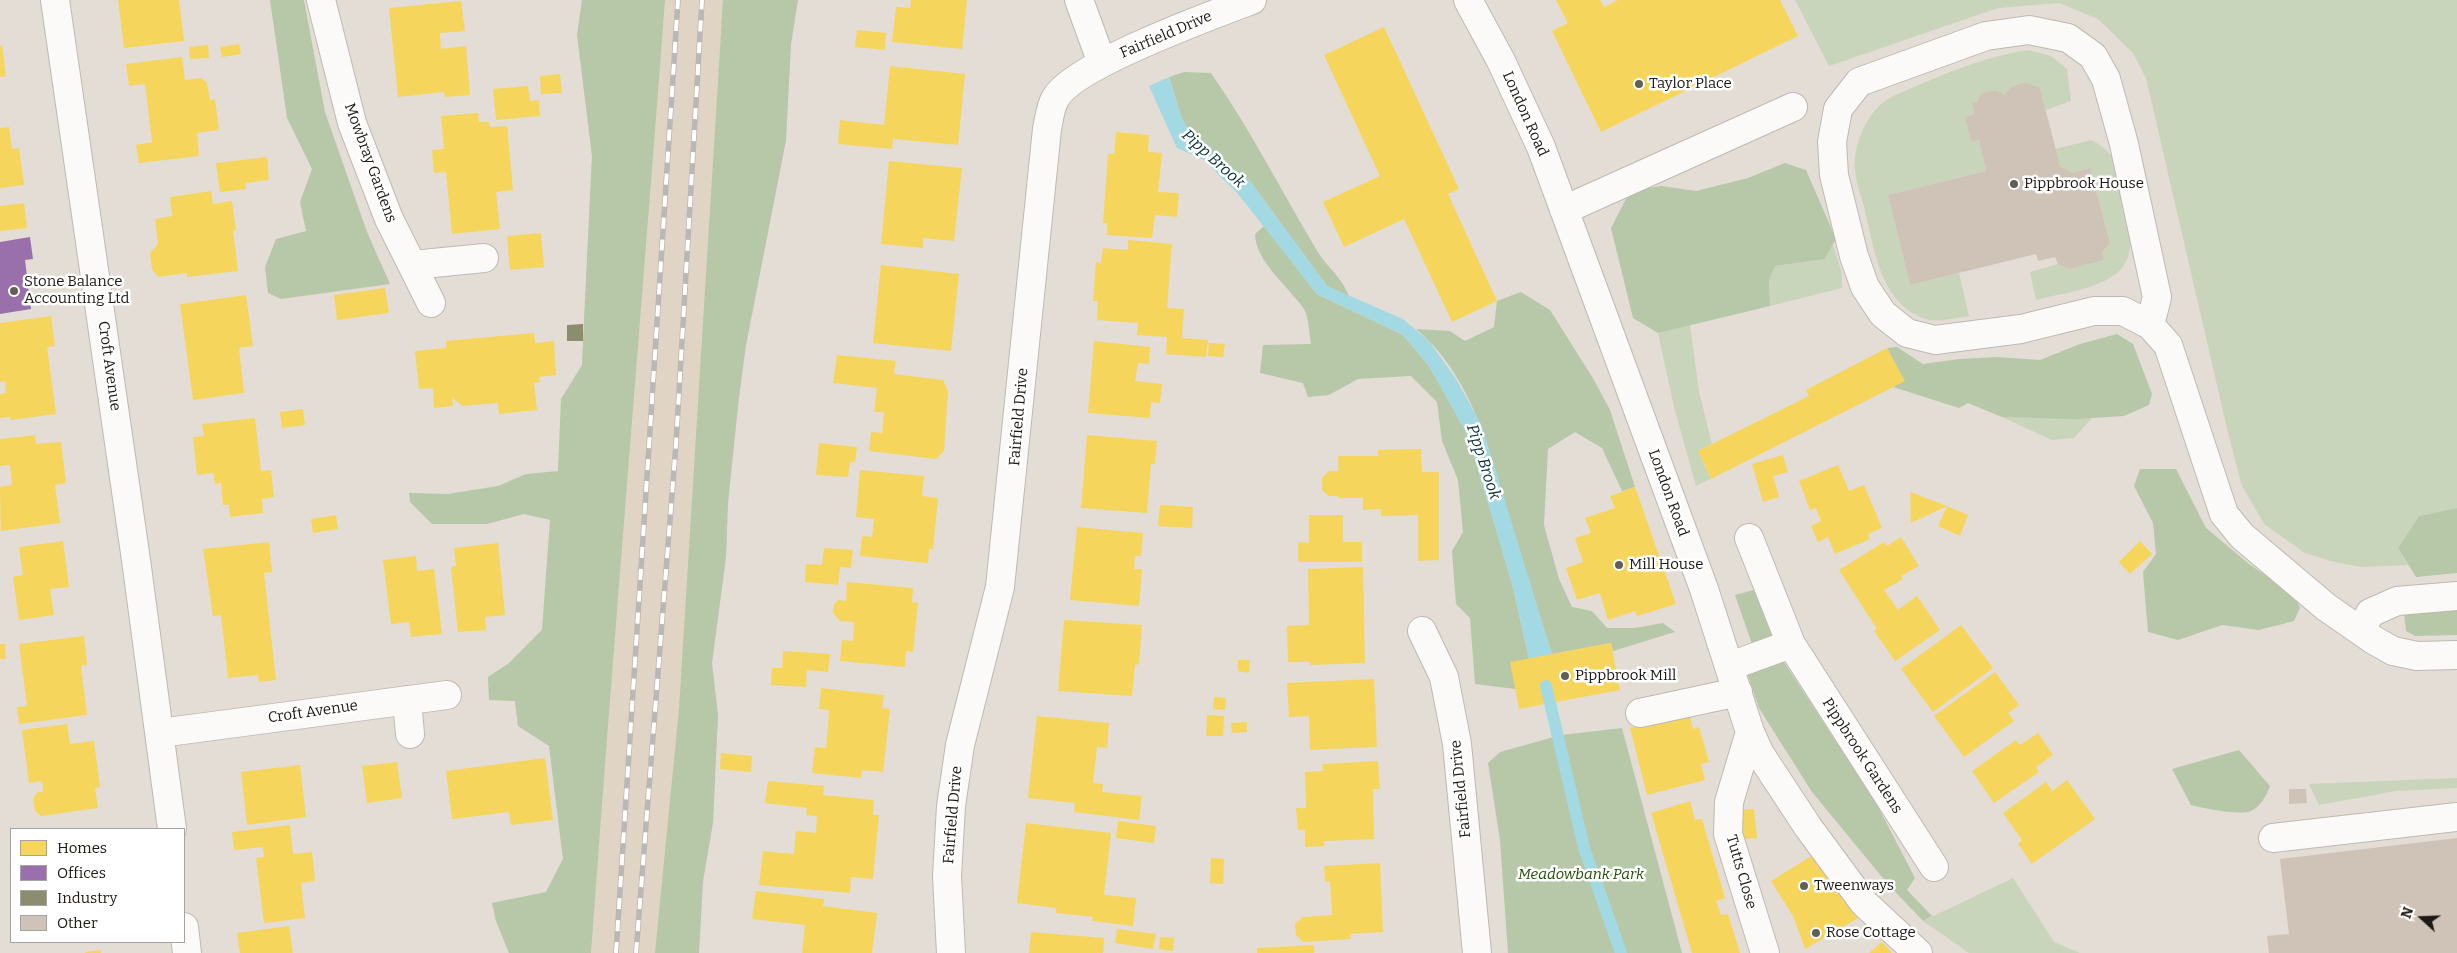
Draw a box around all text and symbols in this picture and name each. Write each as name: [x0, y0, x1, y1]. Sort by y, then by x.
street label: Fairfield Drive: [1117, 8, 1215, 62]
street label: London Road: [1498, 69, 1552, 159]
place label: Taylor Place: [1649, 75, 1732, 93]
marker: Taylor Place: [1633, 78, 1645, 90]
street label: Mowbray Gardens: [340, 101, 400, 225]
water label: Pipp Brook: [1178, 126, 1248, 192]
place label: Pippbrook House: [2024, 175, 2144, 193]
marker: Pippbrook House: [2008, 178, 2020, 190]
place label: Stone Balance Accounting Ltd: [24, 273, 129, 308]
marker: Stone Balance Accounting Ltd: [8, 285, 20, 297]
street label: Croft Avenue: [94, 320, 124, 412]
street label: Fairfield Drive: [1006, 367, 1032, 467]
water label: Pipp Brook: [1462, 422, 1504, 502]
street label: London Road: [1644, 447, 1692, 539]
place label: Mill House: [1629, 556, 1703, 574]
marker: Mill House: [1613, 559, 1625, 571]
place label: Pippbrook Mill: [1575, 667, 1676, 685]
marker: Pippbrook Mill: [1559, 670, 1571, 682]
street label: Pippbrook Gardens: [1818, 695, 1906, 817]
street label: Croft Avenue: [267, 697, 359, 727]
street label: Fairfield Drive: [1447, 739, 1475, 839]
street label: Fairfield Drive: [940, 765, 966, 865]
legend: [10, 828, 185, 943]
street label: Tutts Close: [1722, 833, 1760, 911]
text: Homes: [57, 839, 107, 857]
text: Offices: [57, 864, 106, 882]
park label: Meadowbank Park: [1518, 866, 1644, 884]
place label: Tweenways: [1814, 877, 1894, 895]
marker: Tweenways: [1798, 880, 1810, 892]
text: Industry: [57, 889, 117, 907]
north arrow: [2397, 893, 2447, 943]
text: N: [2398, 905, 2417, 921]
text: Other: [57, 914, 98, 932]
place label: Rose Cottage: [1826, 924, 1916, 942]
marker: Rose Cottage: [1810, 927, 1822, 939]

